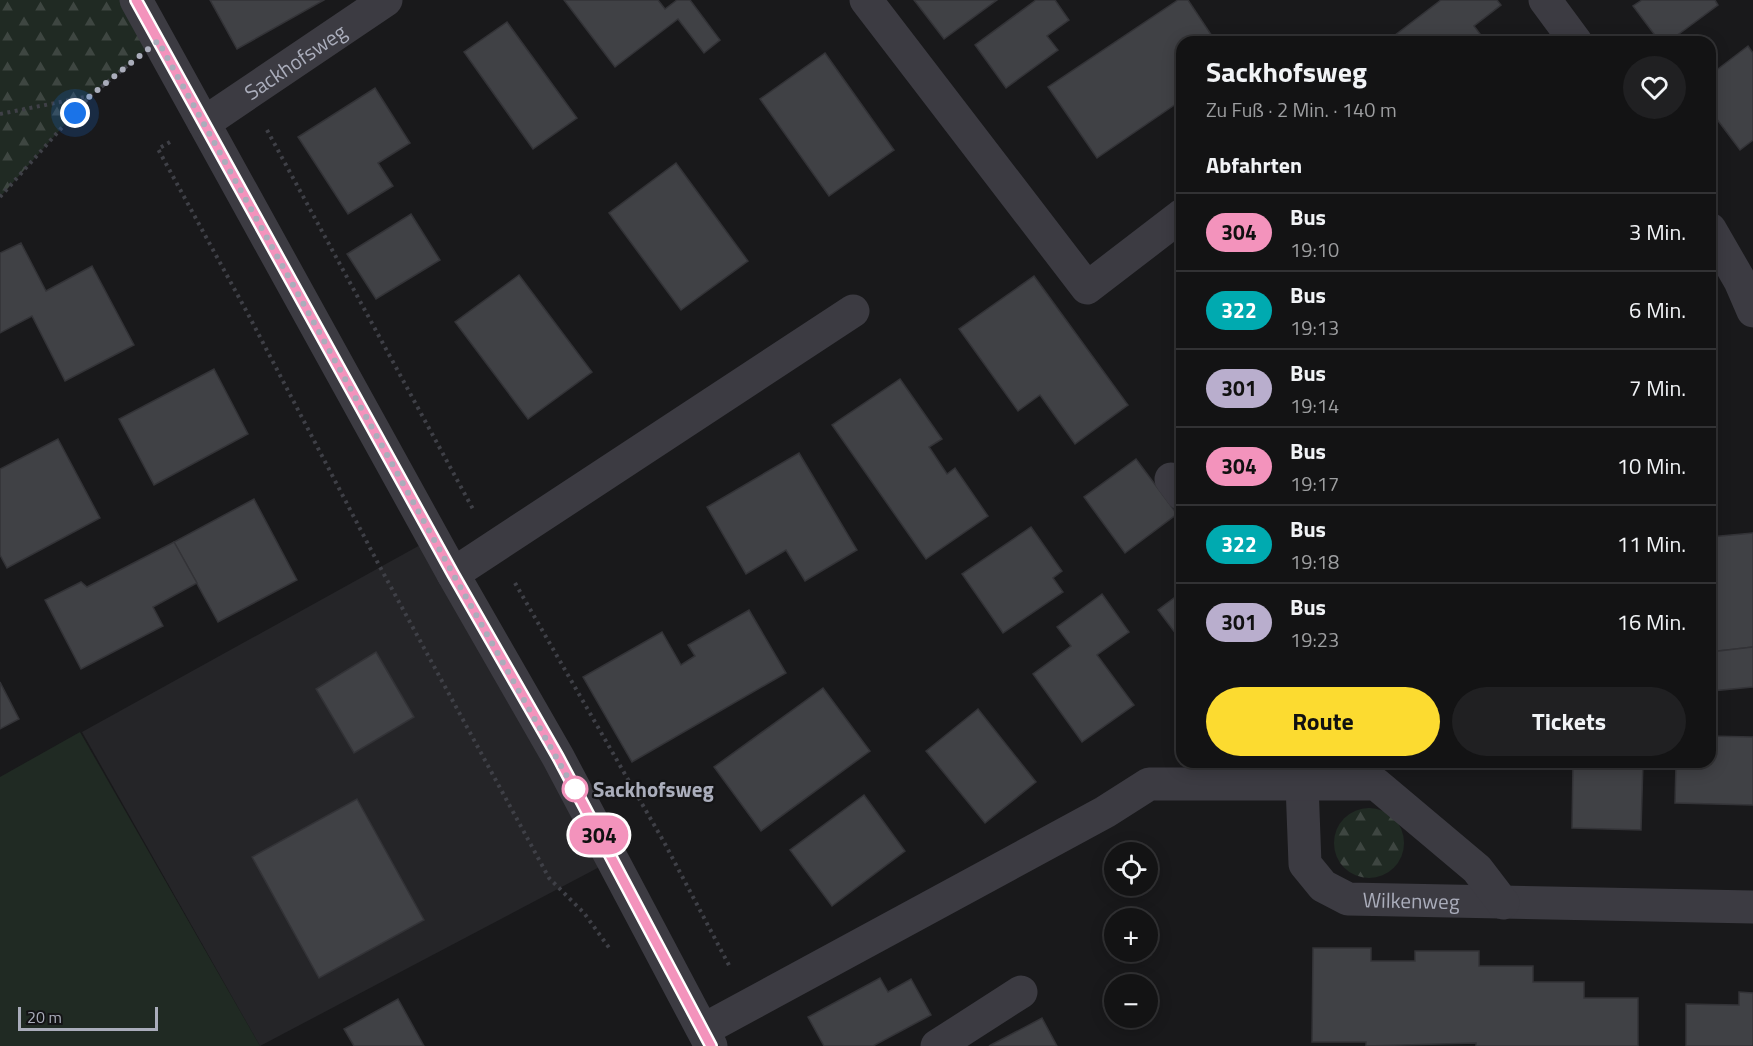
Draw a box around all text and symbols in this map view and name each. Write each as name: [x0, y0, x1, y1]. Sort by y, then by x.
street label: Sackhofsweg: [238, 15, 353, 108]
text: Sackhofsweg: [1206, 50, 1367, 93]
button: heart: [1623, 56, 1686, 119]
text: Zu Fuß · 2 Min. · 140 m: [1206, 94, 1397, 125]
your location: [60, 98, 90, 128]
text: Abfahrten: [1206, 148, 1302, 182]
text: Bus: [1290, 200, 1326, 234]
text: 3 Min.: [1629, 215, 1686, 249]
text: 304: [1221, 216, 1257, 248]
text: 19:10: [1290, 234, 1339, 265]
text: Bus: [1290, 278, 1326, 312]
text: 6 Min.: [1629, 293, 1686, 327]
text: 322: [1221, 294, 1257, 326]
text: 19:13: [1290, 312, 1339, 343]
text: Bus: [1290, 356, 1326, 390]
text: 7 Min.: [1629, 371, 1686, 405]
text: 301: [1221, 372, 1257, 404]
text: 19:14: [1290, 390, 1339, 421]
text: Bus: [1290, 434, 1326, 468]
text: 10 Min.: [1617, 449, 1686, 483]
text: 304: [1221, 450, 1257, 482]
text: 19:17: [1290, 468, 1339, 499]
text: Bus: [1290, 512, 1326, 546]
text: 11 Min.: [1617, 527, 1686, 561]
text: 322: [1221, 528, 1257, 560]
text: 19:18: [1290, 546, 1339, 577]
text: Bus: [1290, 590, 1326, 624]
text: 16 Min.: [1617, 605, 1686, 639]
text: 301: [1221, 606, 1257, 638]
text: 19:23: [1290, 624, 1339, 655]
button: Route: [1206, 687, 1440, 756]
button: Tickets: [1452, 687, 1686, 756]
place label: Sackhofsweg: [593, 773, 714, 805]
marker: Sackhofsweg: [562, 776, 588, 802]
line badge: 304: [564, 816, 634, 854]
text: 304: [581, 819, 617, 851]
map controls: [1104, 842, 1158, 1028]
button: locate: [1104, 842, 1158, 896]
street label: Wilkenweg: [1362, 883, 1460, 917]
button: +: [1104, 908, 1158, 962]
button: −: [1104, 974, 1158, 1028]
scale bar: [18, 1004, 158, 1032]
text: 20 m: [27, 1005, 62, 1029]

